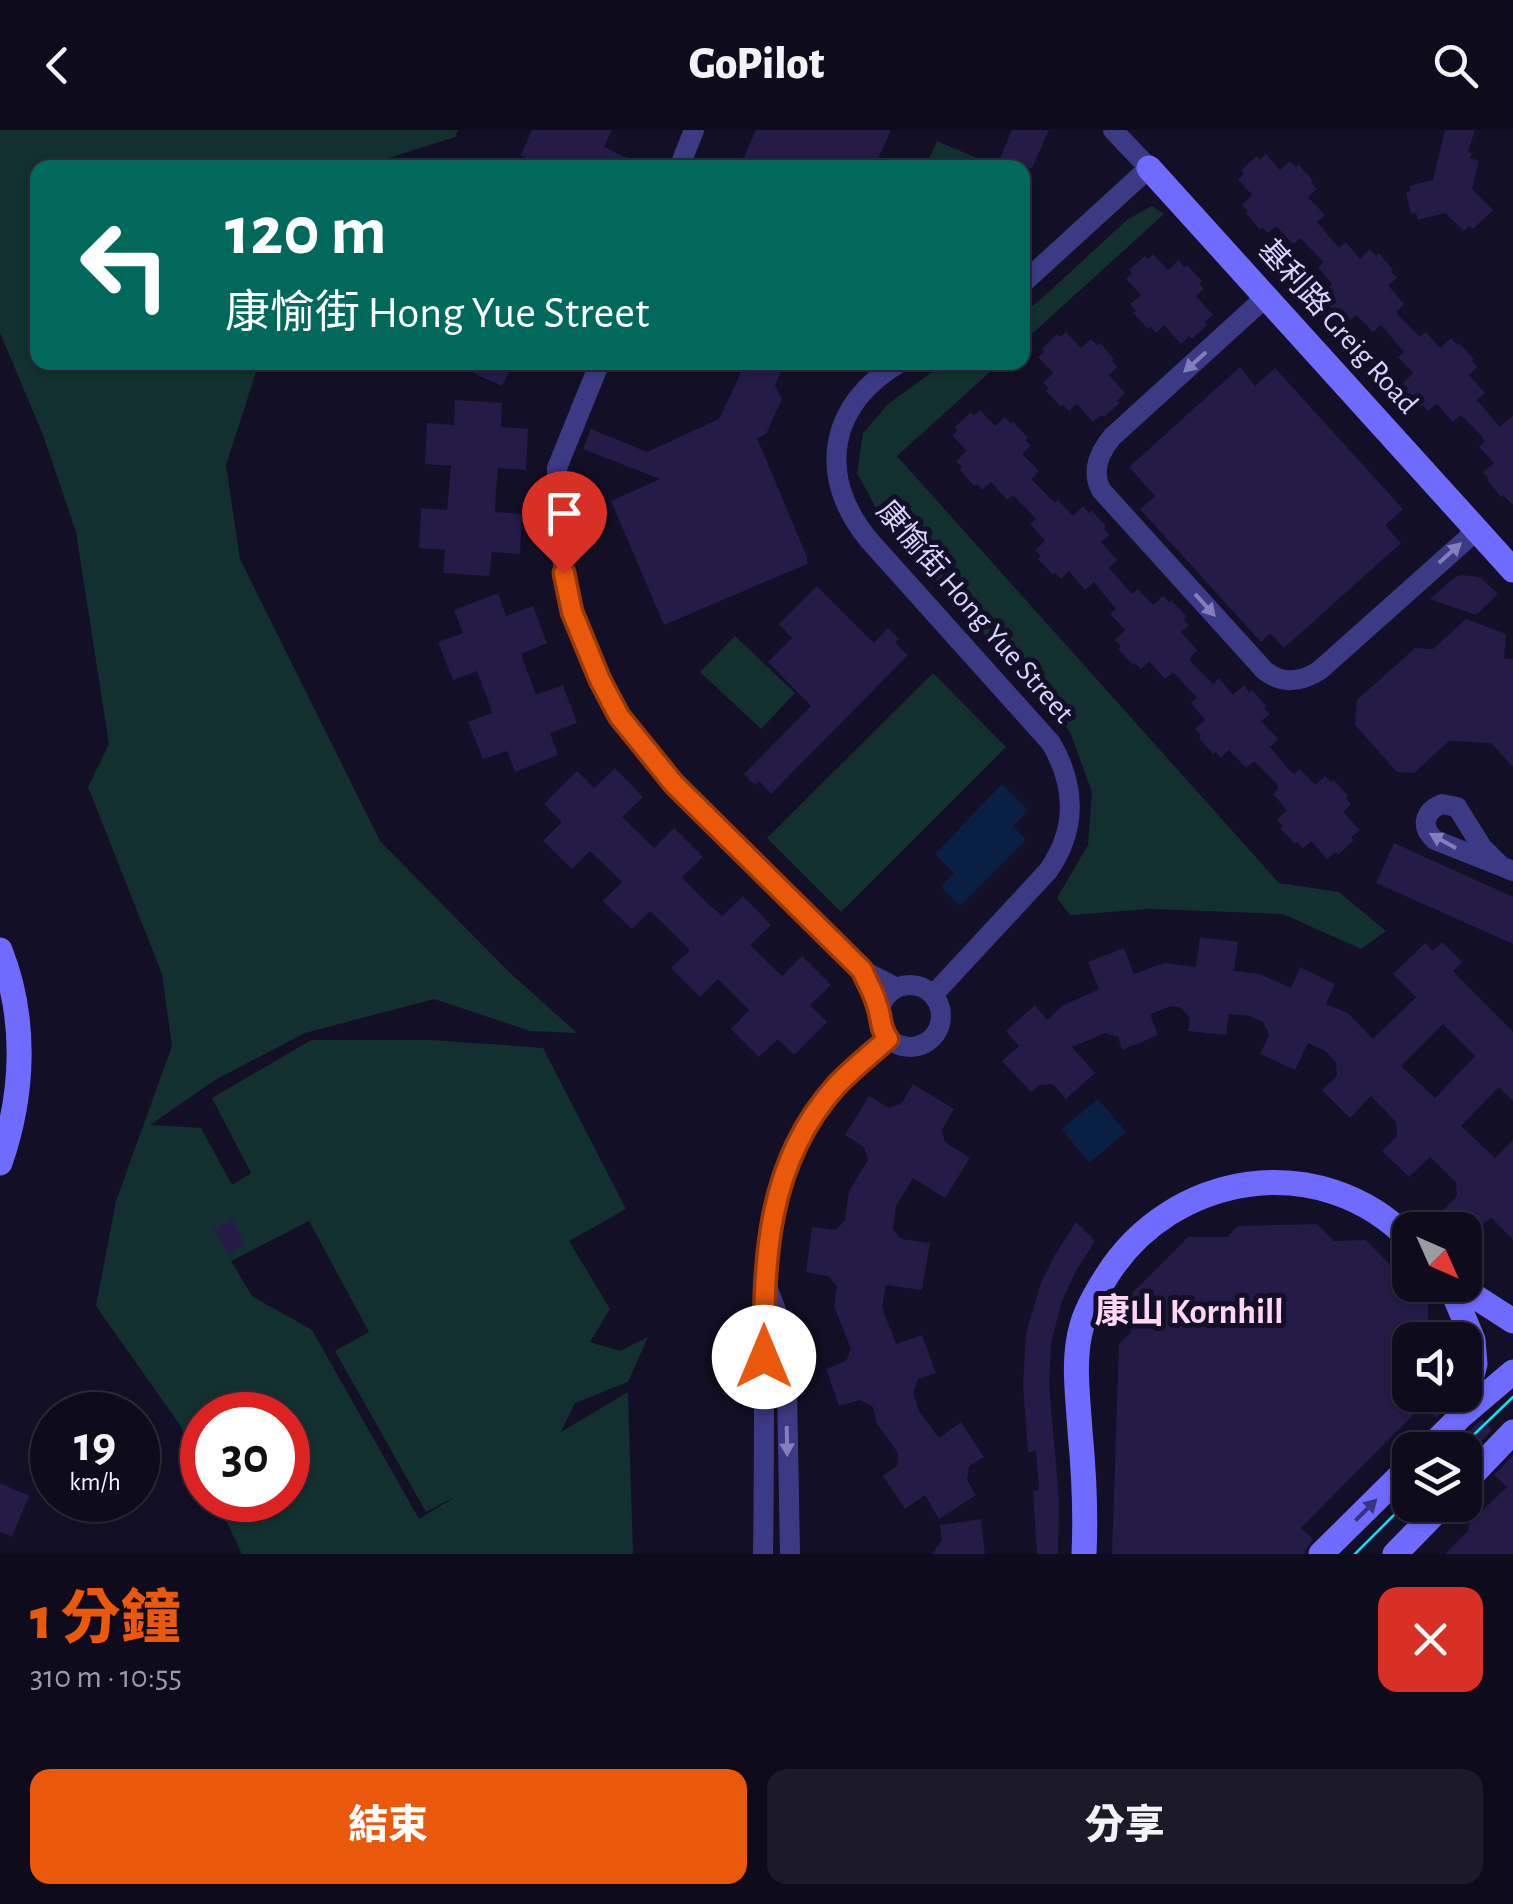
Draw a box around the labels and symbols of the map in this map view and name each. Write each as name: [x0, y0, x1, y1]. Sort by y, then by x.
street label: 基利路 Greig Road: [1252, 233, 1425, 420]
one-way arrow: [1183, 350, 1208, 372]
pin: [522, 471, 607, 574]
street label: 康愉街 Hong Yue Street: [871, 494, 1081, 729]
one-way arrow: [1437, 543, 1462, 565]
one-way arrow: [1193, 592, 1215, 617]
one-way arrow: [1429, 833, 1457, 850]
north arrow: [1392, 1212, 1482, 1302]
district label: 康山 Kornhill: [1095, 1292, 1283, 1330]
position arrow: [712, 1305, 816, 1409]
speed limit sign: 30: [180, 1392, 310, 1522]
one-way arrow: [779, 1426, 795, 1458]
one-way arrow: [1353, 1499, 1377, 1522]

